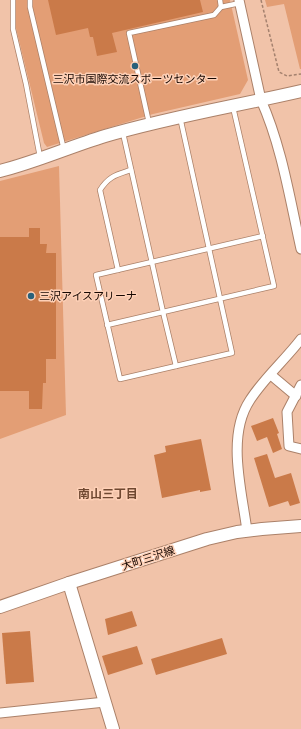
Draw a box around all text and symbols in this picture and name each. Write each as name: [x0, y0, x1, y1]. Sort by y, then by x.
marker: 三沢市国際交流スポーツセンター: [130, 61, 140, 71]
place label: 三沢市国際交流スポーツセンター: [53, 73, 217, 87]
place label: 三沢アイスアリーナ: [39, 290, 137, 304]
marker: 三沢アイスアリーナ: [26, 291, 36, 301]
district label: 南山三丁目: [78, 487, 138, 503]
street label: 大町三沢線: [120, 544, 177, 574]

